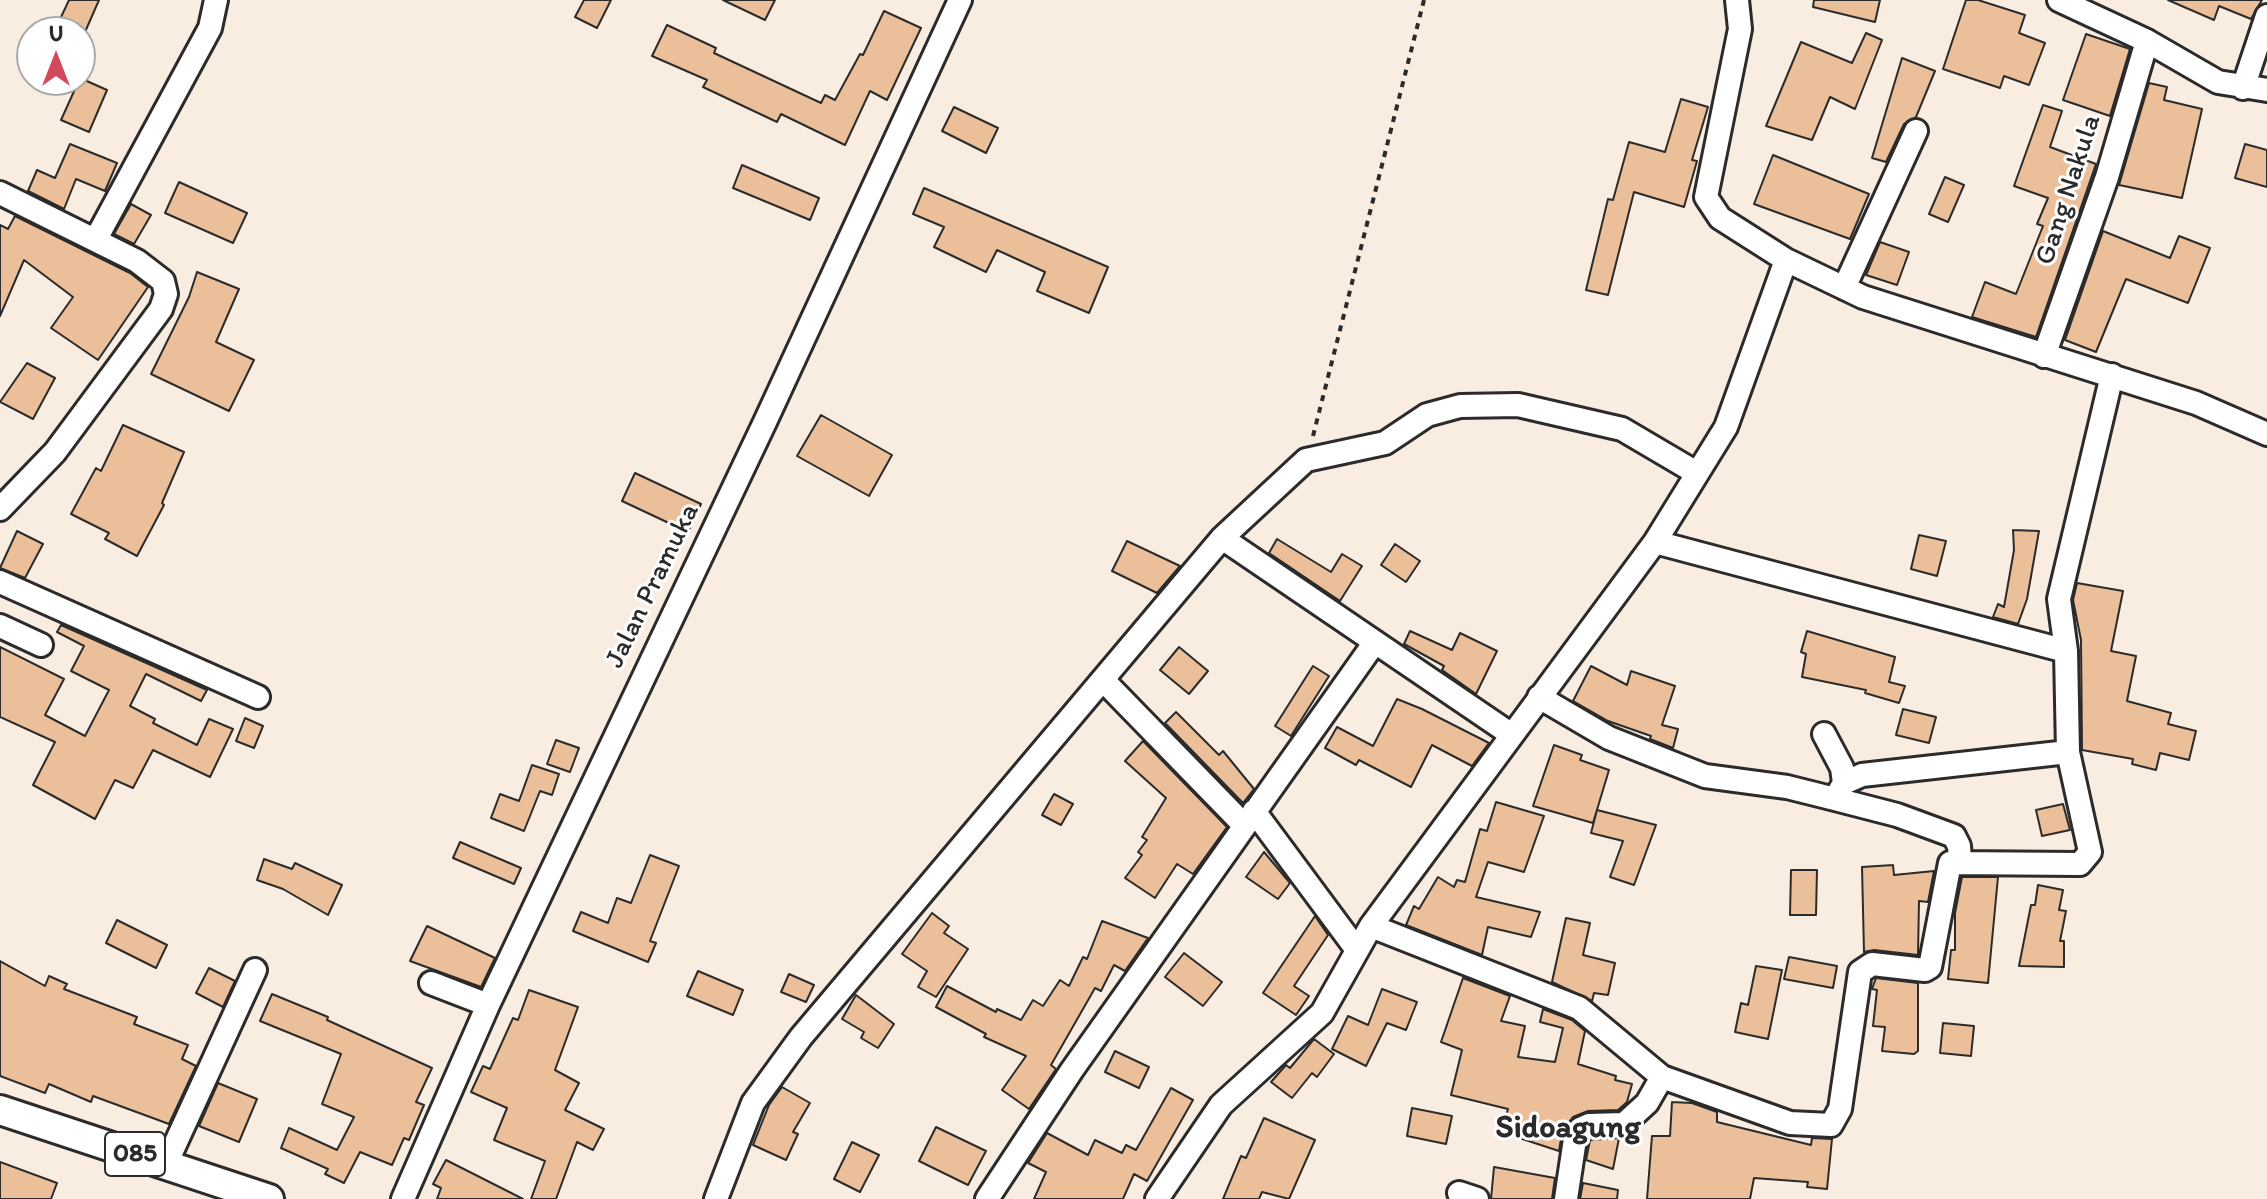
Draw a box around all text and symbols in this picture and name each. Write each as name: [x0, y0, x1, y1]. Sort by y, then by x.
north arrow: [16, 16, 96, 96]
text: U: [49, 20, 63, 47]
street label: Gang Nakula: [2029, 111, 2109, 269]
street label: Jalan Pramuka: [599, 498, 707, 674]
district label: Sidoagung: [1495, 1110, 1641, 1148]
road number: 085: [105, 1132, 165, 1176]

